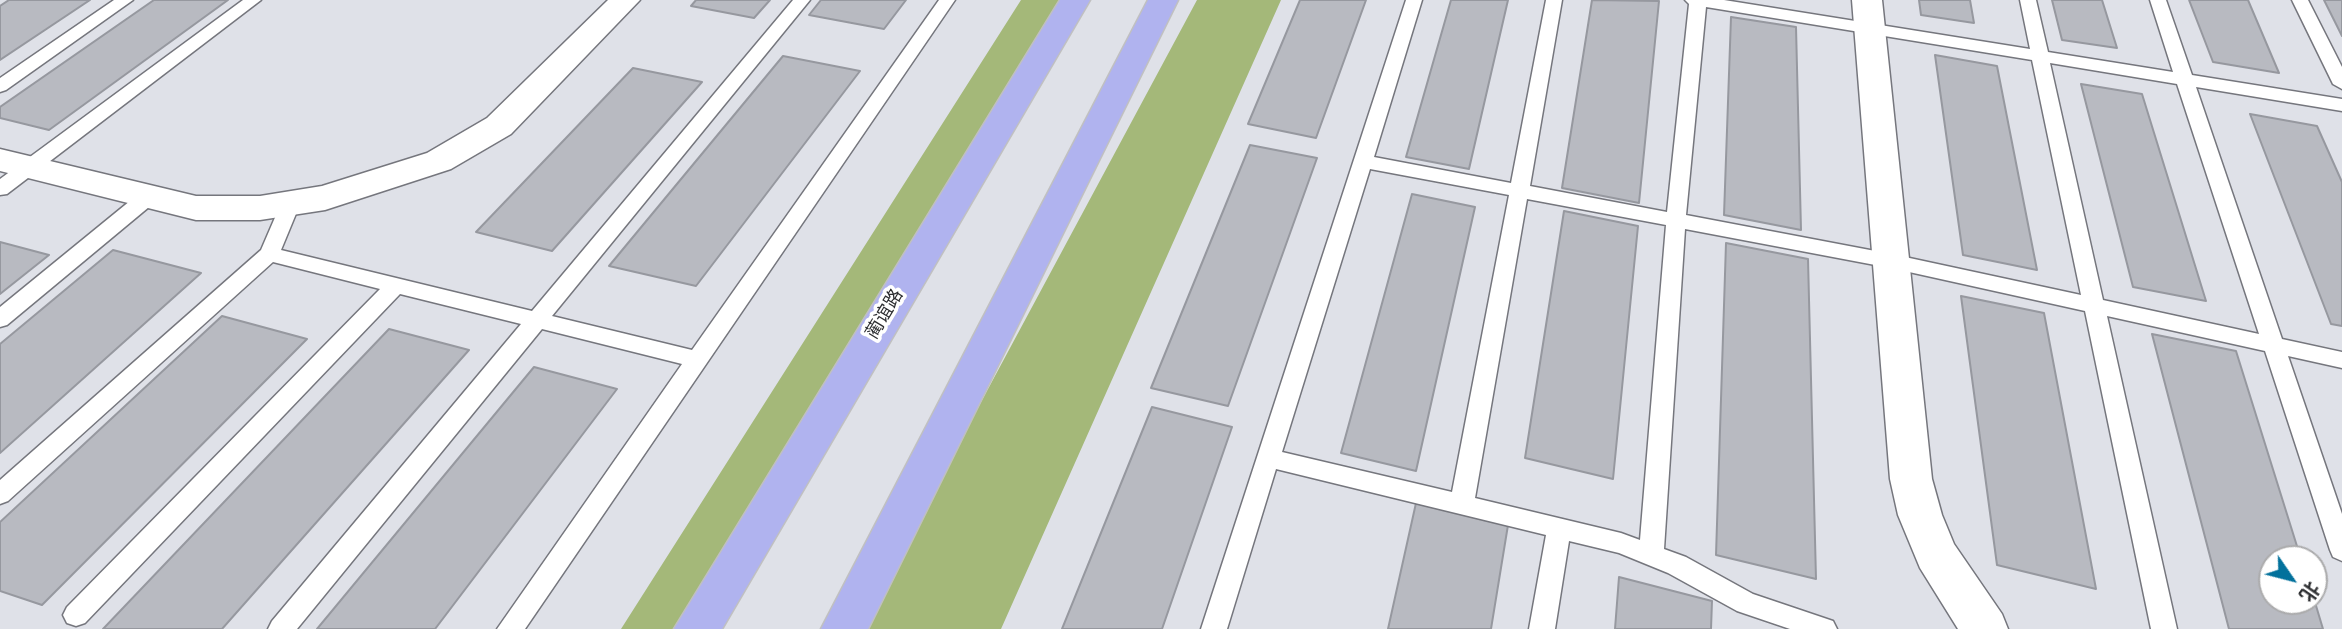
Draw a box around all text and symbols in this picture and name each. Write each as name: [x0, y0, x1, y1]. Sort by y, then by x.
street label: 蔺谊路: [863, 286, 909, 344]
north arrow: [2258, 545, 2328, 615]
text: 北: [2293, 576, 2324, 606]

